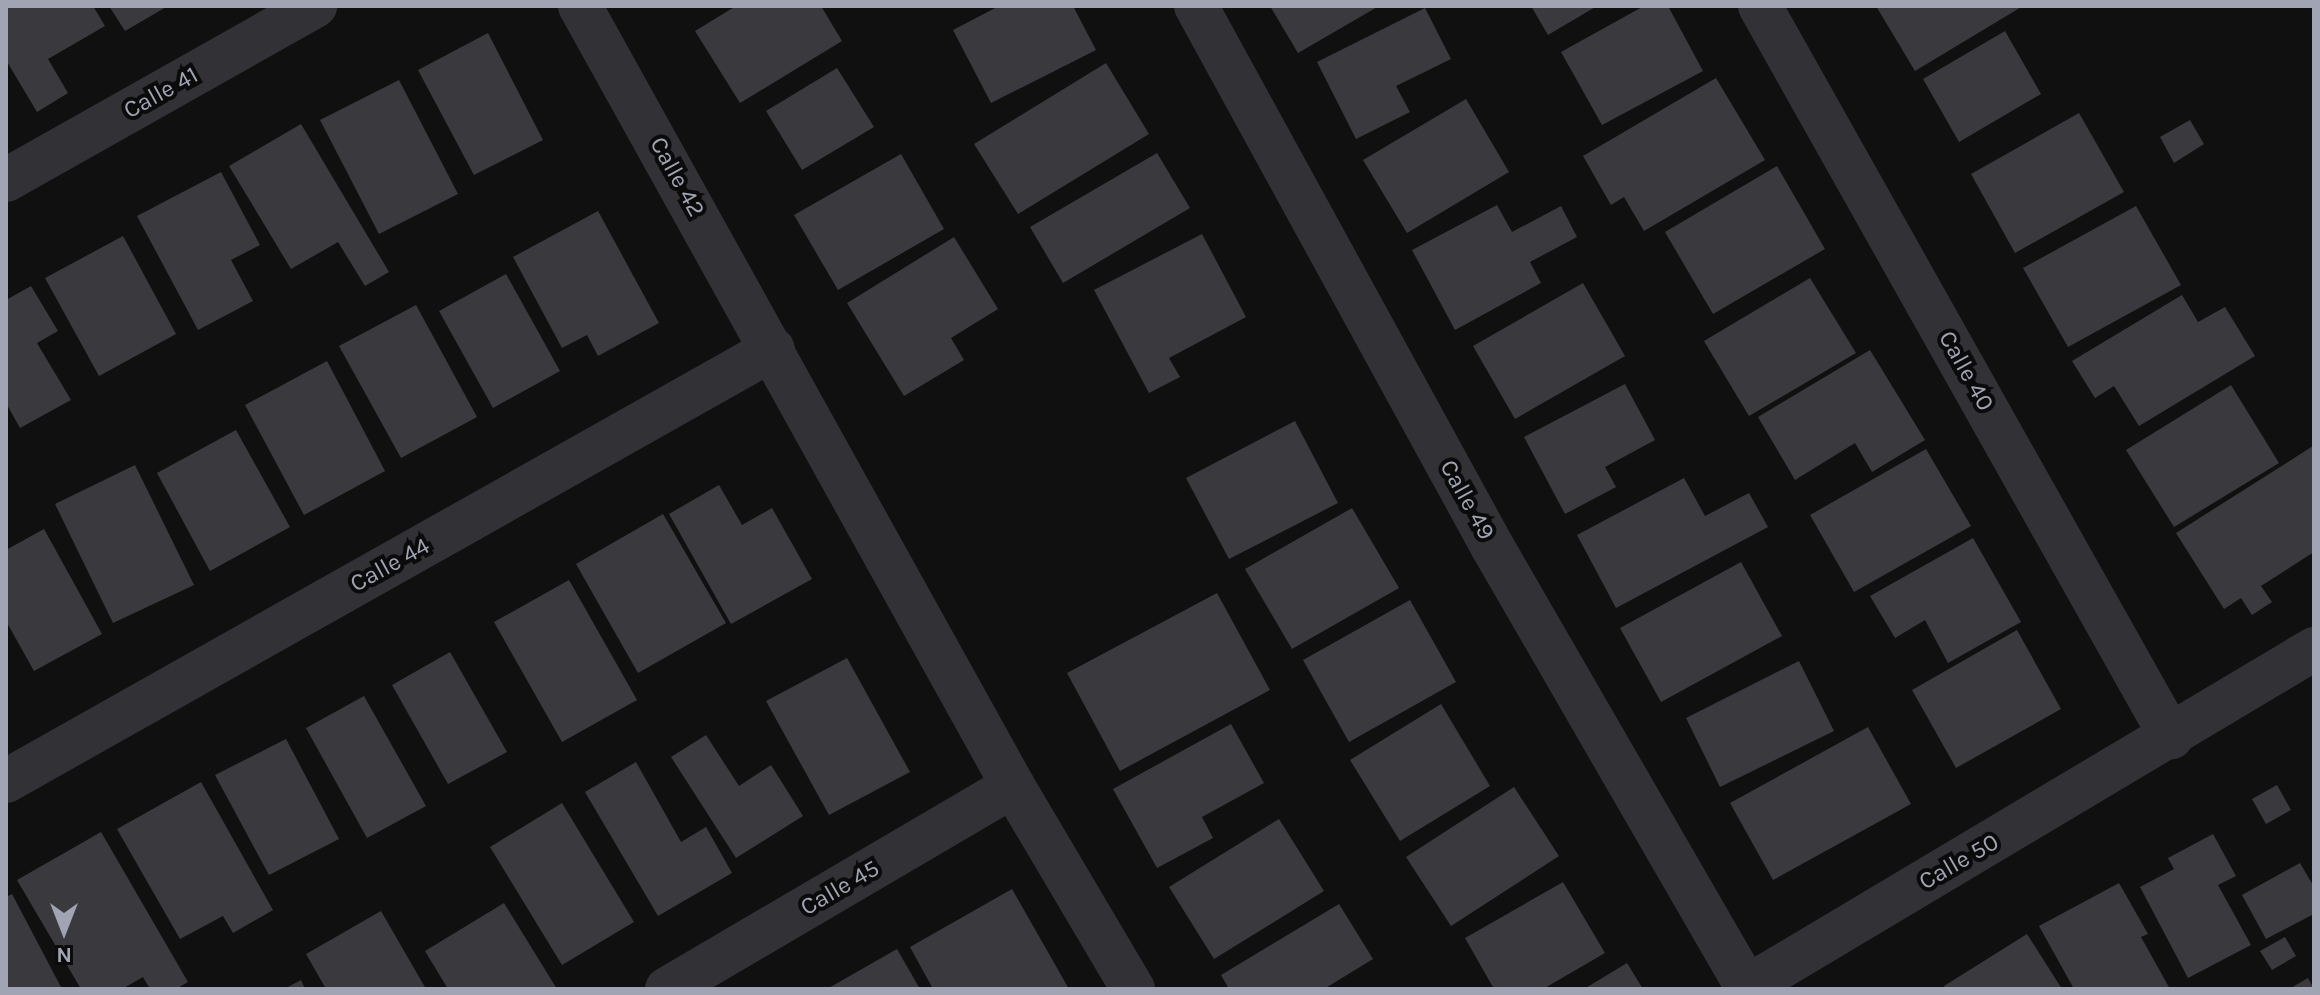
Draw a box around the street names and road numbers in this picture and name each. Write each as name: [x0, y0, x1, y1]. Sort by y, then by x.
street label: Calle 41: [119, 61, 203, 125]
street label: Calle 42: [643, 132, 711, 222]
street label: Calle 40: [1932, 326, 2000, 416]
street label: Calle 49: [1433, 455, 1501, 545]
street label: Calle 44: [345, 532, 435, 598]
street label: Calle 50: [1914, 828, 2004, 896]
street label: Calle 45: [795, 854, 885, 922]

